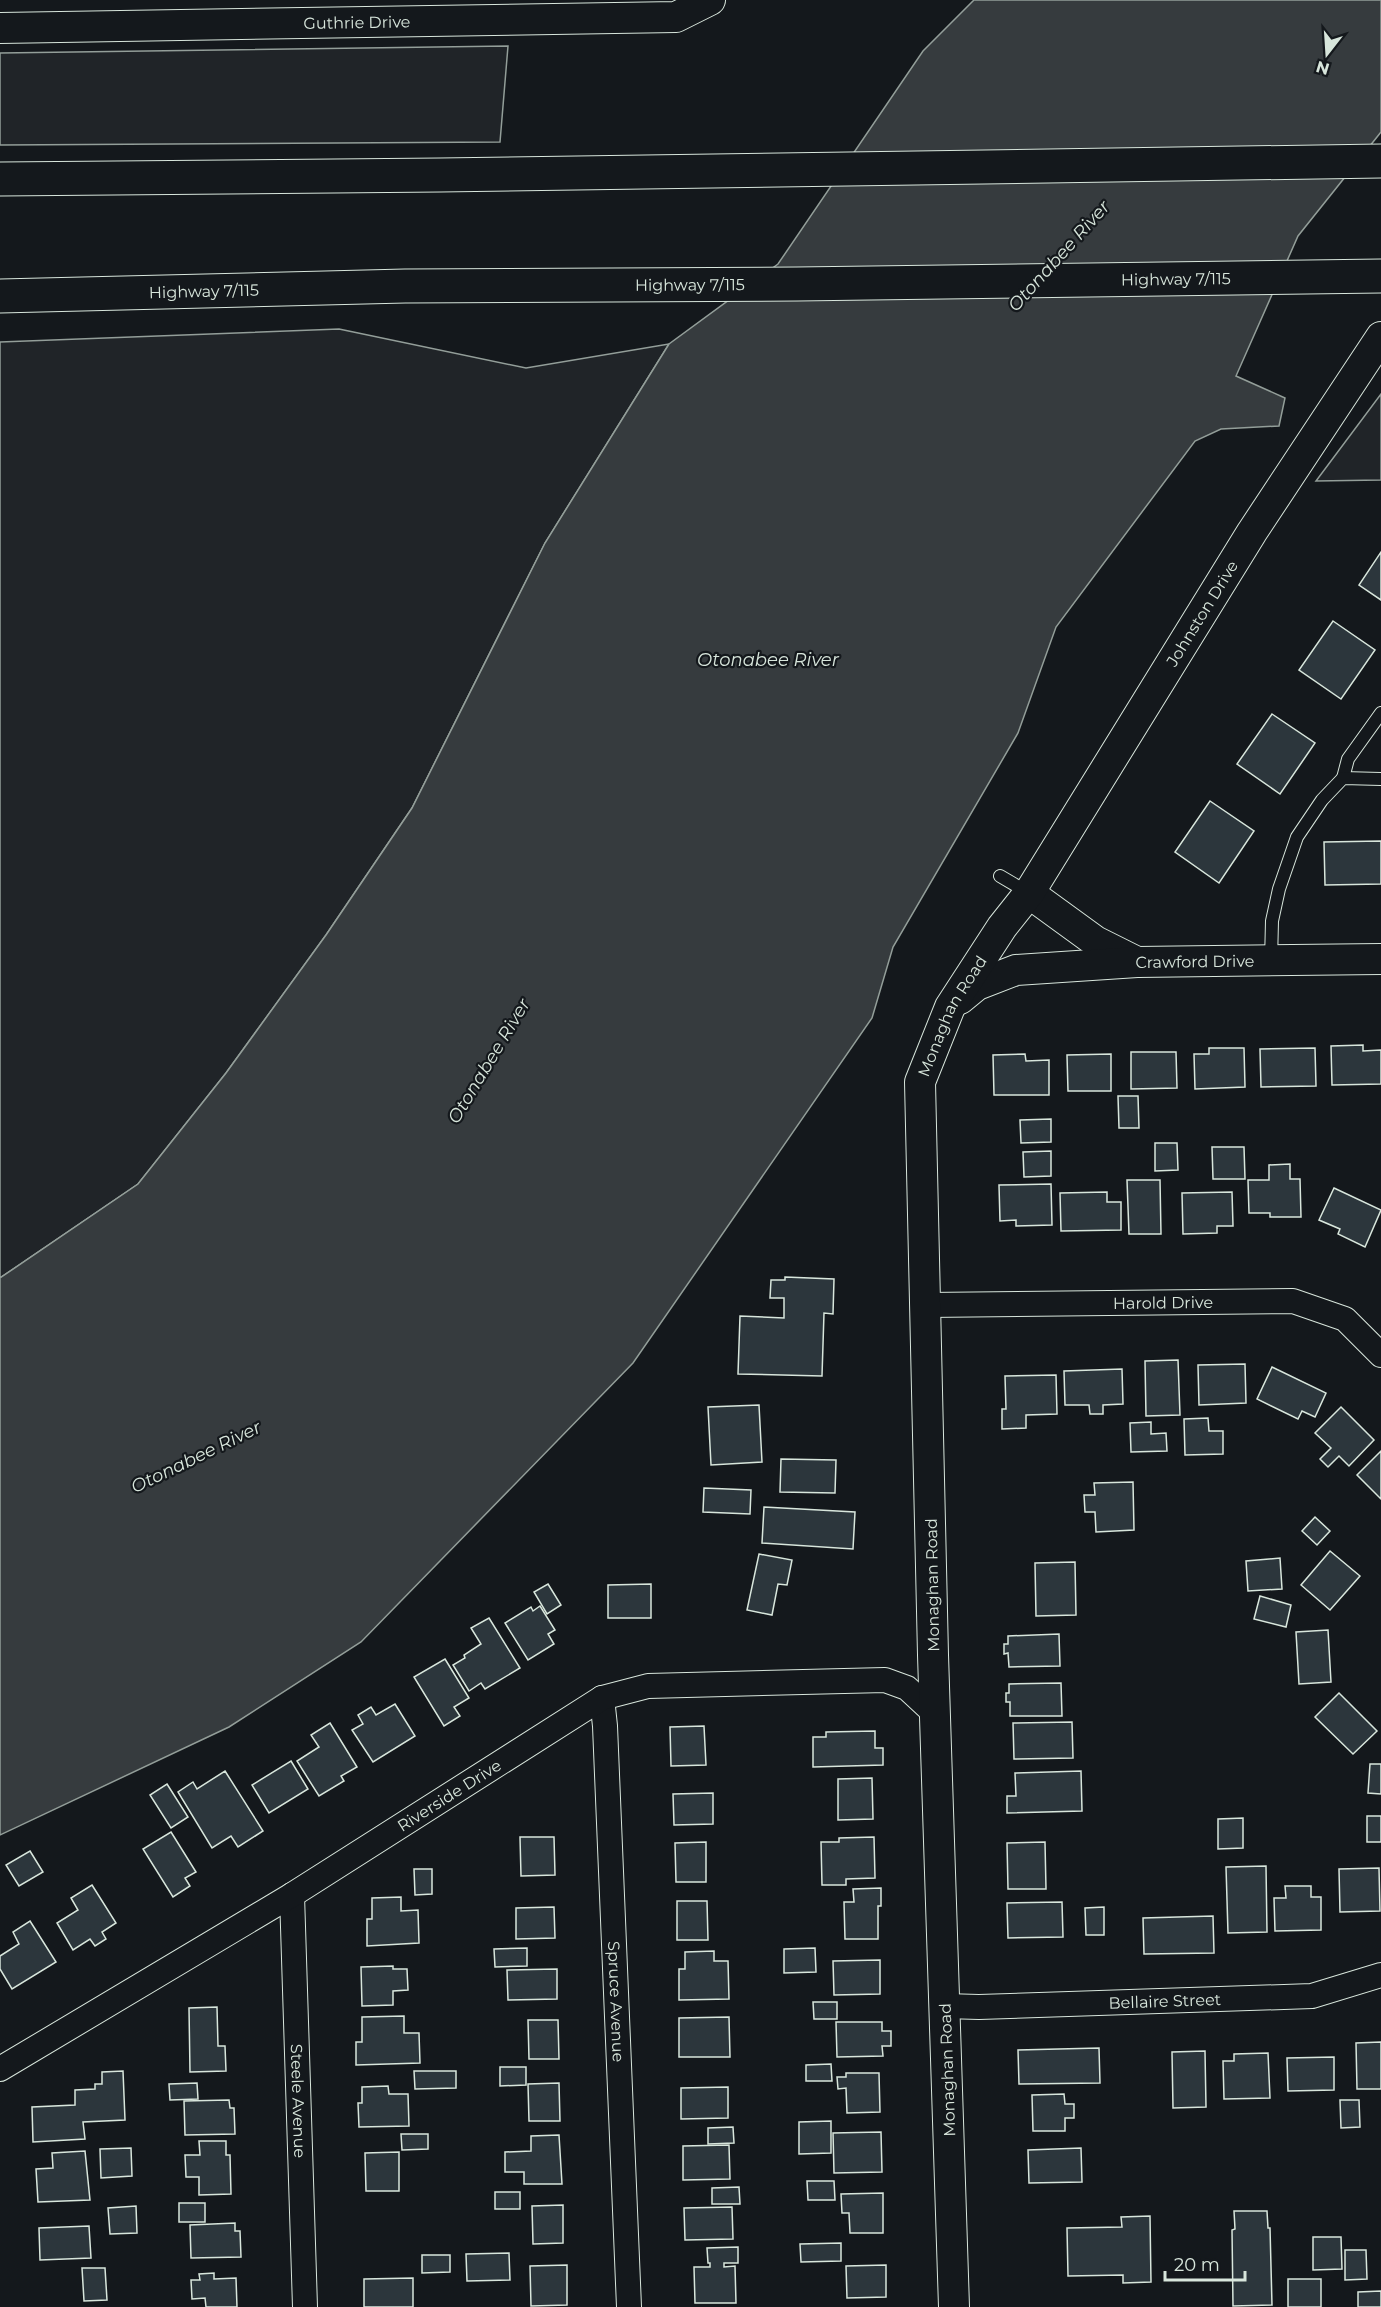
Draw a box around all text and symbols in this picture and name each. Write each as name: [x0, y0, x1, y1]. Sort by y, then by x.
street label: Guthrie Drive: [303, 12, 411, 33]
north arrow: [1297, 24, 1357, 84]
text: N: [1314, 57, 1332, 79]
water label: Otonabee River: [1003, 195, 1115, 316]
street label: Highway 7/115: [1121, 269, 1231, 290]
street label: Highway 7/115: [635, 275, 745, 295]
street label: Highway 7/115: [149, 281, 259, 302]
street label: Johnston Drive: [1162, 557, 1242, 671]
water label: Otonabee River: [697, 649, 840, 671]
street label: Monaghan Road: [914, 952, 991, 1080]
street label: Crawford Drive: [1135, 952, 1255, 972]
water label: Otonabee River: [443, 994, 535, 1127]
street label: Harold Drive: [1113, 1293, 1213, 1313]
water label: Otonabee River: [127, 1416, 265, 1498]
street label: Monaghan Road: [922, 1518, 943, 1652]
street label: Riverside Drive: [394, 1756, 505, 1836]
street label: Spruce Avenue: [604, 1941, 628, 2063]
street label: Bellaire Street: [1108, 1990, 1222, 2013]
street label: Monaghan Road: [936, 2003, 959, 2137]
street label: Steele Avenue: [287, 2044, 309, 2158]
scale bar: [1165, 2244, 1244, 2282]
text: 20 m: [1174, 2254, 1220, 2276]

